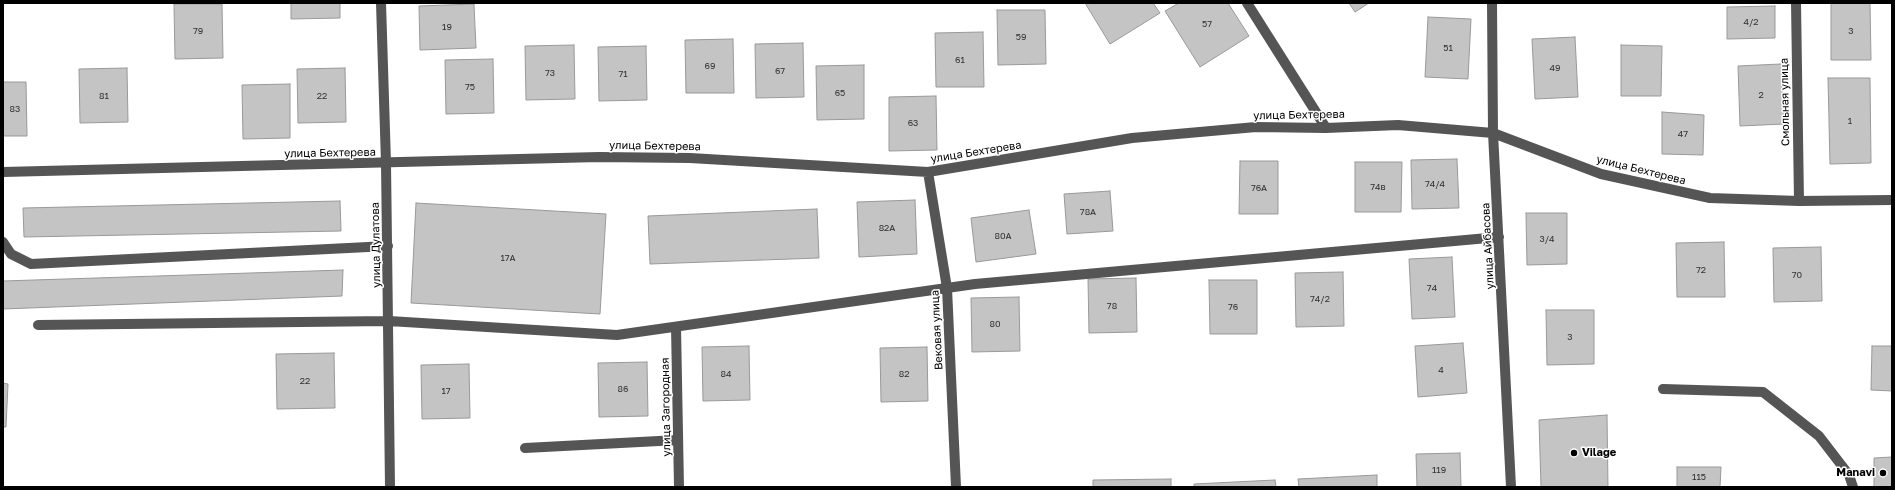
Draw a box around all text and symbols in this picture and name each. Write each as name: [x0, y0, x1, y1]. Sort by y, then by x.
house number: 4/2: [1743, 17, 1759, 27]
house number: 57: [1202, 19, 1212, 29]
house number: 19: [442, 22, 452, 32]
house number: 79: [193, 26, 203, 36]
house number: 3: [1848, 26, 1854, 36]
house number: 59: [1016, 32, 1026, 42]
house number: 51: [1443, 43, 1453, 53]
house number: 61: [955, 55, 965, 65]
street label: Смольная улица: [1778, 58, 1792, 146]
house number: 69: [705, 61, 715, 71]
house number: 49: [1550, 63, 1560, 73]
house number: 67: [775, 66, 785, 76]
house number: 73: [545, 68, 555, 78]
house number: 71: [618, 69, 628, 79]
house number: 75: [465, 82, 475, 92]
house number: 65: [835, 88, 845, 98]
house number: 2: [1758, 90, 1764, 100]
house number: 81: [99, 91, 109, 101]
house number: 22: [317, 91, 327, 101]
house number: 83: [10, 104, 20, 114]
street label: улица Бехтерева: [1253, 108, 1345, 122]
house number: 1: [1848, 116, 1852, 126]
house number: 63: [908, 118, 918, 128]
house number: 47: [1678, 129, 1688, 139]
street label: улица Бехтерева: [930, 138, 1022, 166]
street label: улица Бехтерева: [609, 139, 701, 153]
street label: улица Бехтерева: [284, 146, 376, 160]
street label: улица Бехтерева: [1595, 152, 1687, 188]
house number: 74/4: [1425, 179, 1445, 189]
house number: 74в: [1370, 182, 1386, 192]
house number: 76А: [1251, 183, 1267, 193]
street label: улица Дулатова: [369, 202, 383, 288]
street label: улица Айбасова: [1479, 202, 1497, 290]
house number: 78А: [1080, 207, 1096, 217]
house number: 82А: [879, 223, 895, 233]
house number: 80А: [994, 231, 1012, 241]
house number: 3/4: [1539, 234, 1555, 244]
house number: 17А: [500, 253, 516, 263]
house number: 72: [1696, 265, 1706, 275]
house number: 70: [1792, 270, 1802, 280]
house number: 74: [1427, 283, 1437, 293]
street label: Вековая улица: [928, 290, 946, 370]
house number: 74/2: [1310, 294, 1330, 304]
house number: 78: [1107, 301, 1117, 311]
house number: 76: [1228, 302, 1238, 312]
house number: 80: [989, 319, 1001, 329]
house number: 3: [1567, 332, 1573, 342]
street label: улица Загородная: [659, 357, 673, 457]
house number: 4: [1438, 365, 1444, 375]
house number: 84: [721, 369, 731, 379]
house number: 82: [899, 369, 909, 379]
house number: 22: [300, 376, 310, 386]
house number: 86: [618, 384, 628, 394]
house number: 17: [441, 386, 451, 396]
place label: Vilage: [1582, 446, 1616, 460]
marker: Vilage: [1569, 448, 1579, 458]
house number: 119: [1432, 465, 1446, 475]
place label: Manavi: [1836, 466, 1875, 480]
marker: Manavi: [1878, 468, 1888, 478]
house number: 115: [1692, 472, 1706, 482]

